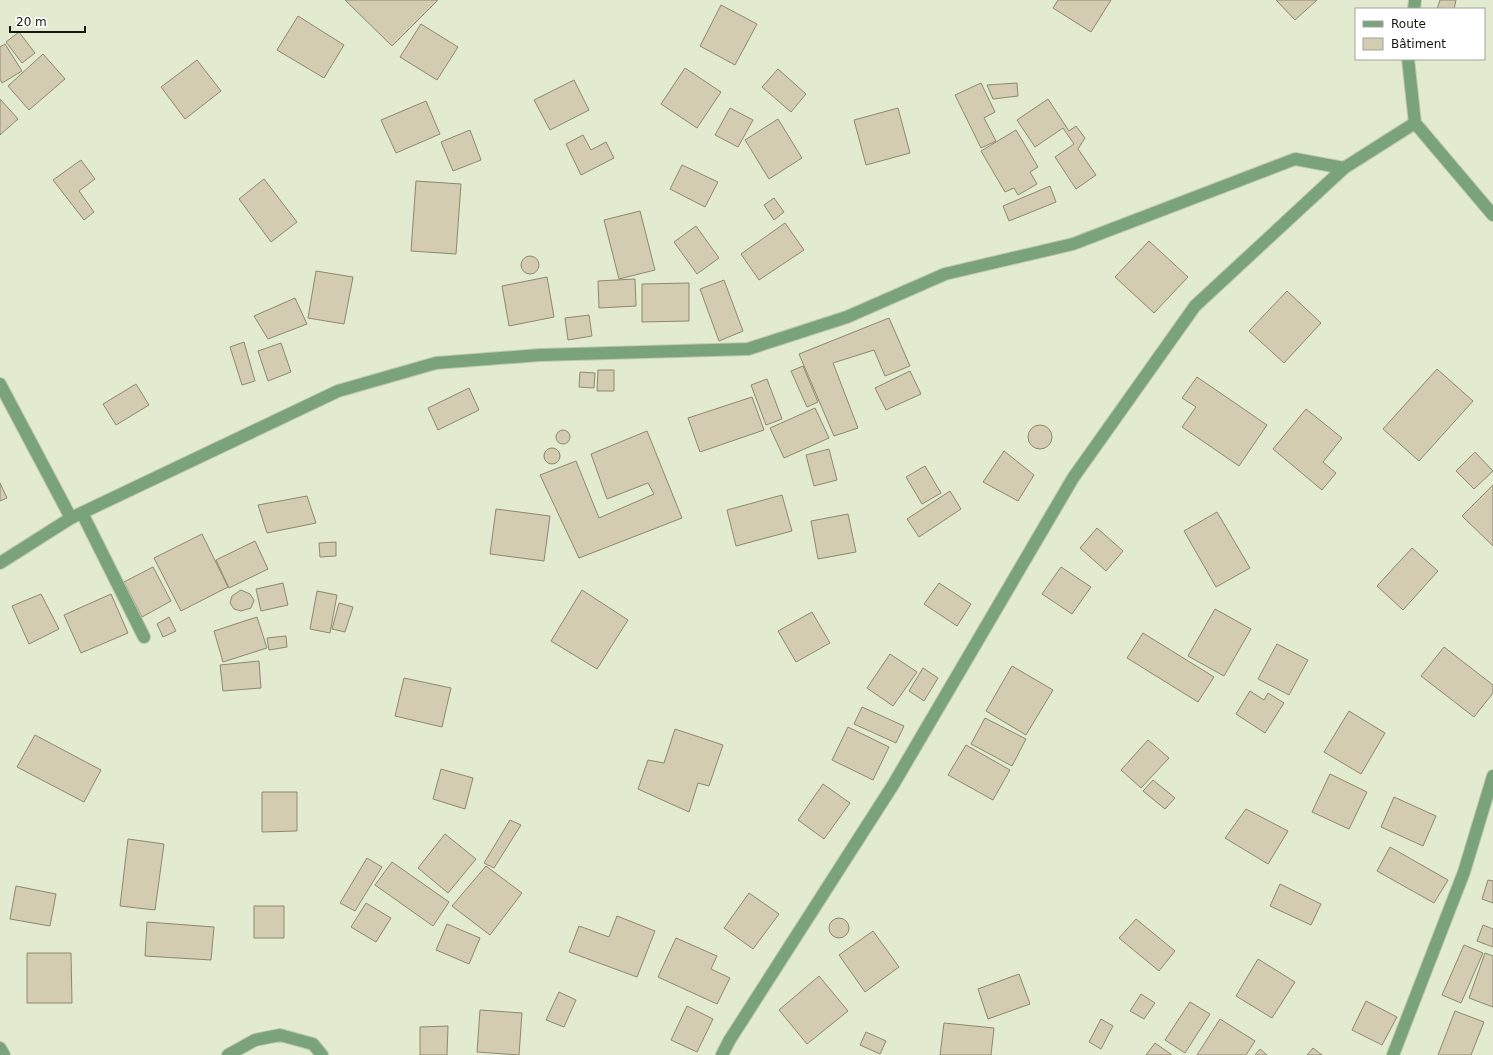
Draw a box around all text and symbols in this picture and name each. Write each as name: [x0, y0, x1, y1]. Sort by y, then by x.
scale bar: [10, 8, 85, 34]
legend: [1355, 8, 1485, 60]
text: 20 m: [16, 15, 47, 29]
text: Route: [1391, 17, 1426, 31]
text: Bâtiment: [1391, 37, 1446, 51]

